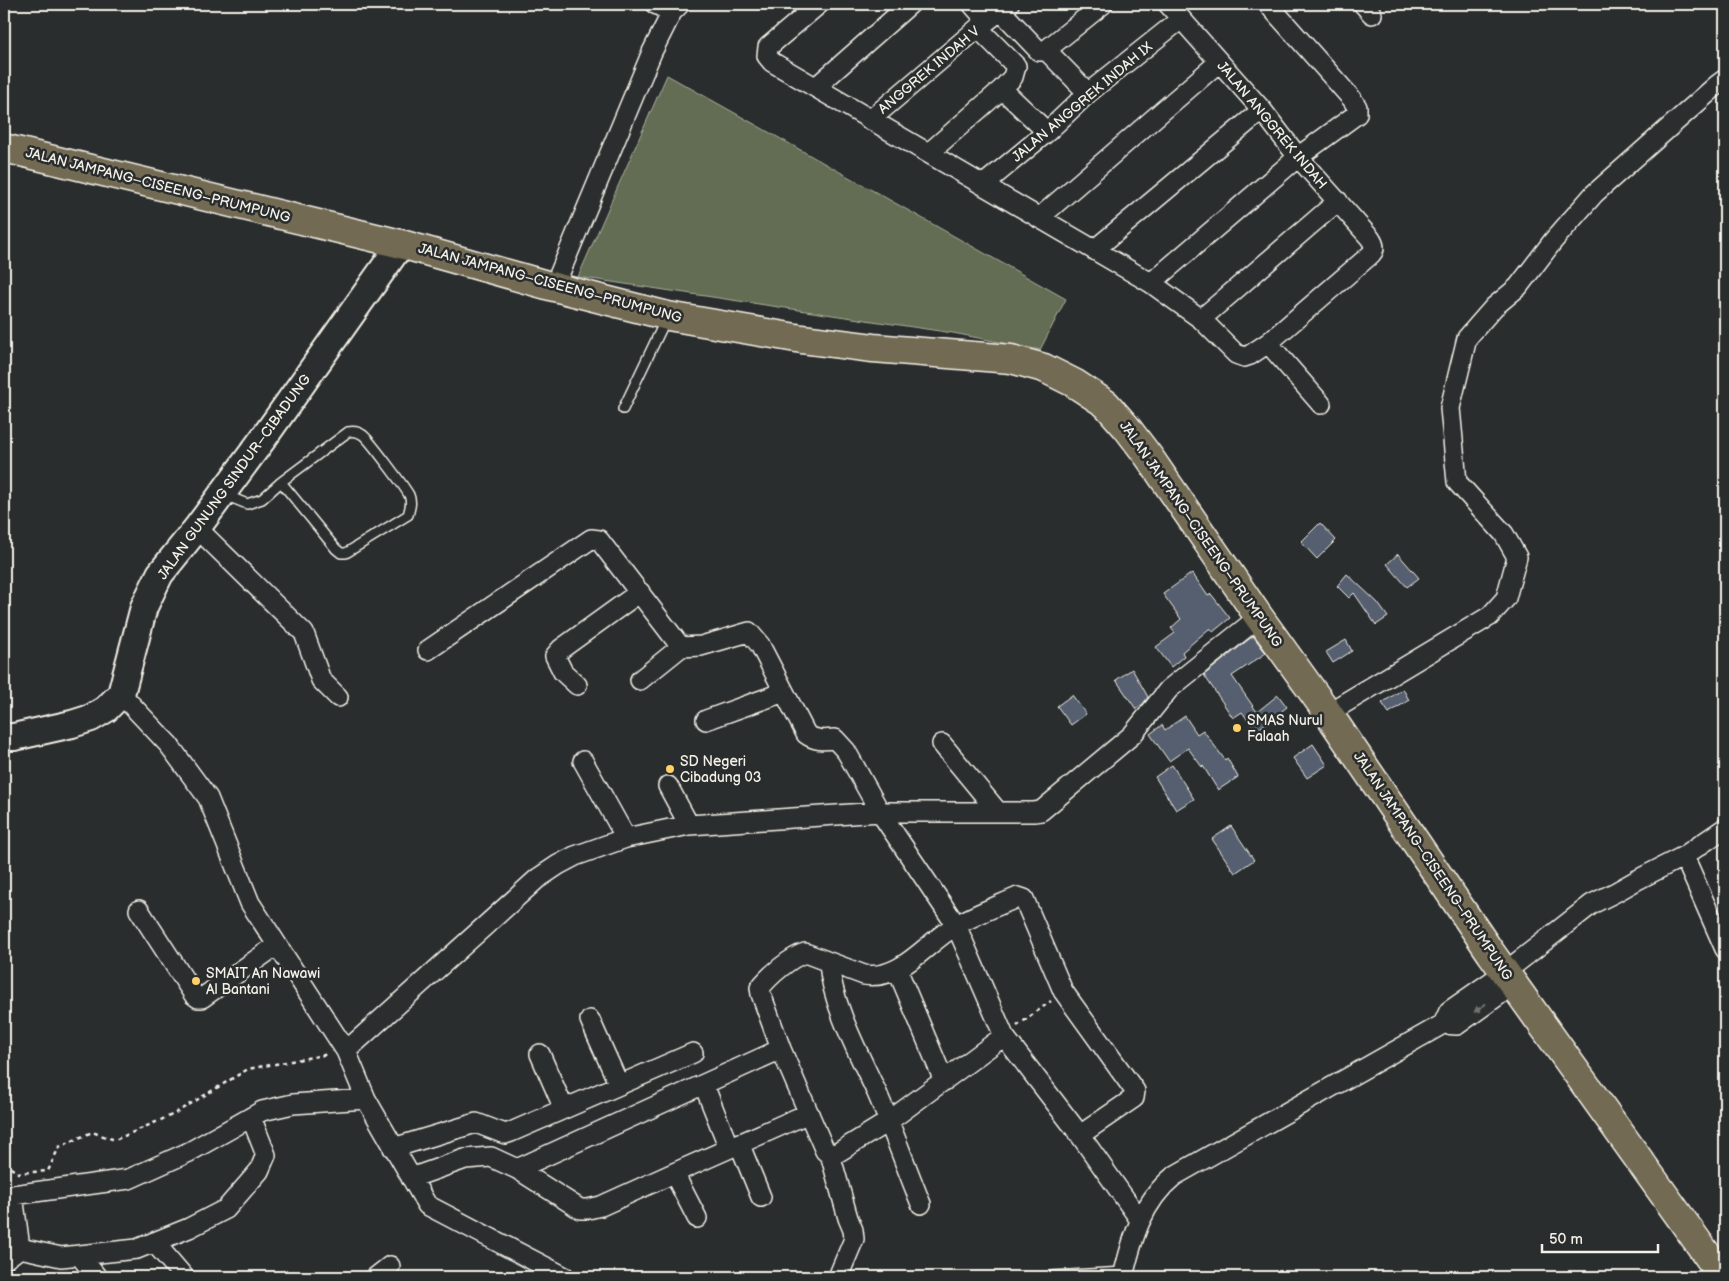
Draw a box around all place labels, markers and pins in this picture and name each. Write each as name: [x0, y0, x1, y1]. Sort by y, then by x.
place label: SMAS Nurul Falaah: [1247, 712, 1323, 745]
marker: SMAS Nurul Falaah: [1231, 722, 1243, 734]
place label: SD Negeri Cibadung 03: [680, 753, 761, 786]
marker: SD Negeri Cibadung 03: [664, 763, 676, 775]
place label: SMAIT An Nawawi Al Bantani: [206, 965, 320, 998]
marker: SMAIT An Nawawi Al Bantani: [190, 975, 202, 987]

